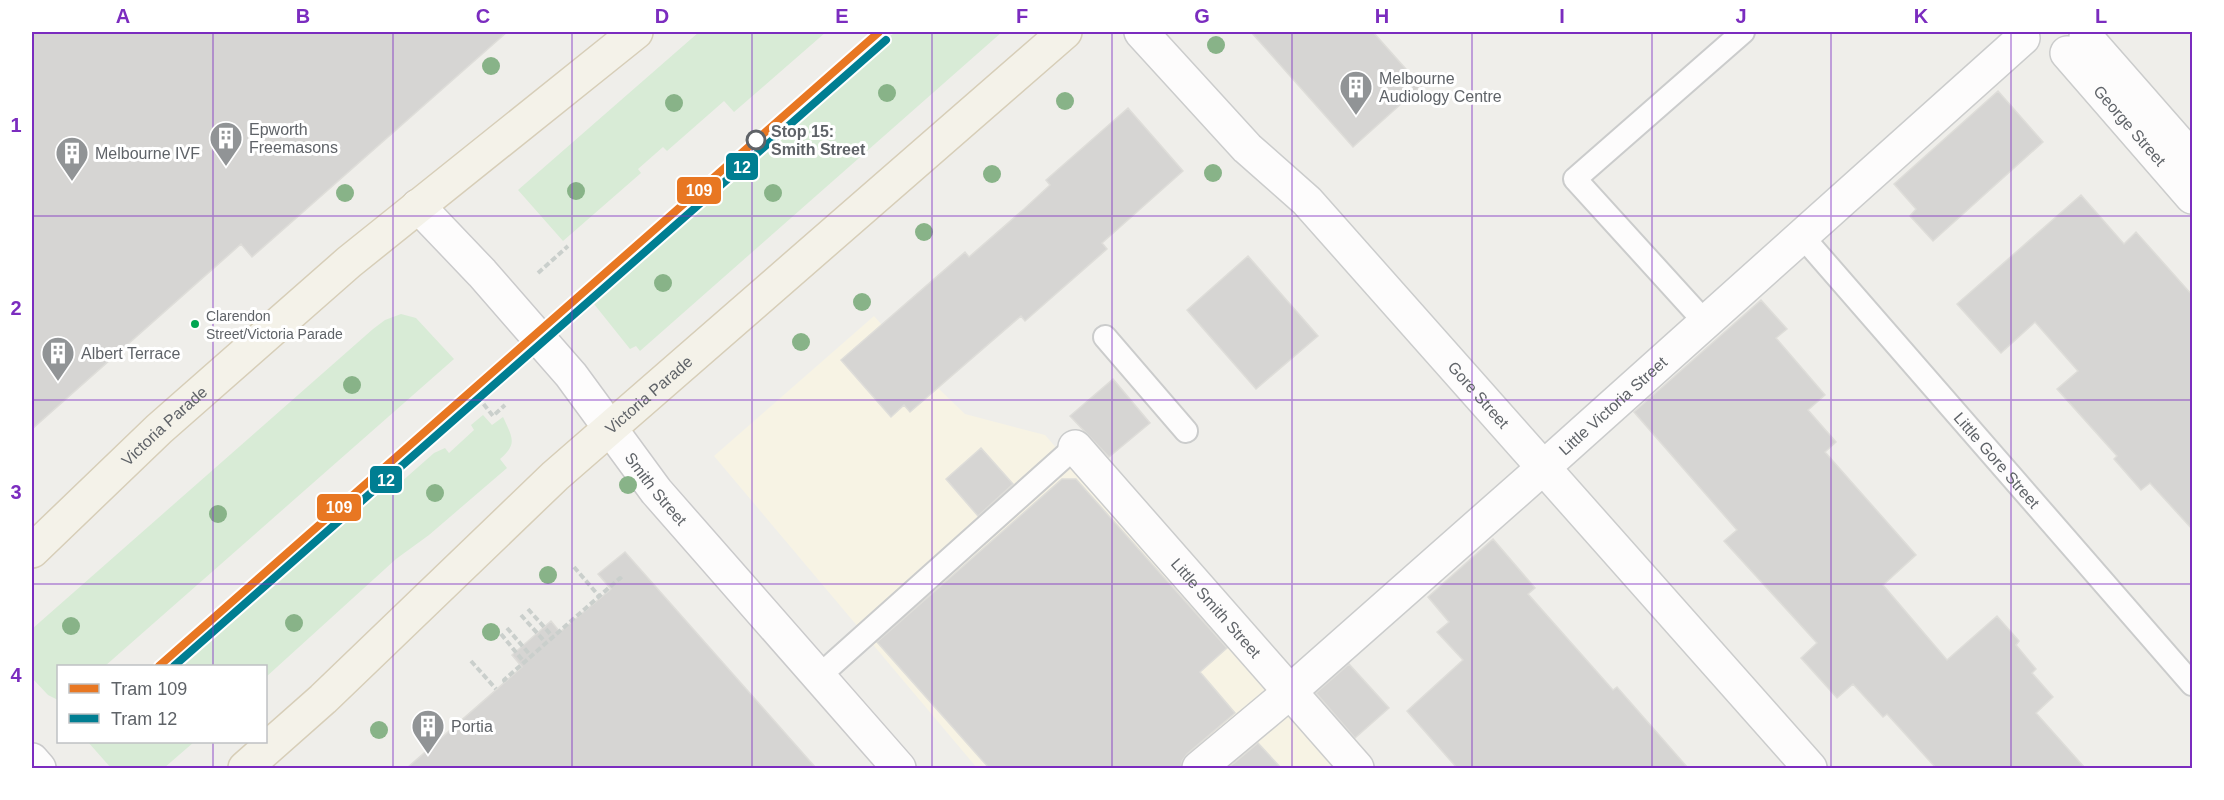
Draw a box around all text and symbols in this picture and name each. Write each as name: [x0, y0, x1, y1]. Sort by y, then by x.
text: A: [116, 5, 130, 27]
text: B: [296, 5, 310, 27]
text: C: [476, 5, 490, 27]
text: D: [655, 5, 669, 27]
text: E: [835, 5, 849, 27]
text: F: [1016, 5, 1028, 27]
text: G: [1194, 5, 1210, 27]
text: H: [1375, 5, 1389, 27]
text: I: [1559, 5, 1565, 27]
text: J: [1735, 5, 1747, 27]
text: K: [1914, 5, 1929, 27]
text: L: [2095, 5, 2107, 27]
building icon: Melbourne Audiology Centre: [1338, 69, 1374, 116]
place label: Melbourne Audiology Centre: [1379, 70, 1502, 105]
street label: George Street: [2091, 82, 2170, 169]
text: 1: [10, 114, 22, 136]
building icon: Epworth Freemasons: [208, 120, 244, 167]
place label: Epworth Freemasons: [249, 121, 338, 156]
place label: Stop 15: Smith Street: [771, 123, 866, 158]
marker: Stop 15: Smith Street: [746, 130, 766, 150]
building icon: Melbourne IVF: [54, 135, 90, 182]
place label: Melbourne IVF: [95, 145, 200, 162]
line badge: 12: [725, 152, 759, 181]
text: 12: [733, 159, 751, 176]
line badge: 109: [676, 176, 722, 205]
text: 109: [686, 182, 712, 199]
text: 2: [10, 297, 22, 319]
place label: Clarendon Street/Victoria Parade: [206, 308, 343, 342]
marker: Clarendon Street/Victoria Parade: [189, 318, 201, 330]
building icon: Albert Terrace: [40, 335, 76, 382]
place label: Albert Terrace: [81, 345, 180, 362]
street label: Victoria Parade: [602, 352, 695, 437]
street label: Little Victoria Street: [1555, 353, 1670, 458]
street label: Gore Street: [1445, 358, 1513, 432]
street label: Victoria Parade: [118, 383, 210, 469]
street label: Little Gore Street: [1951, 409, 2044, 512]
street label: Smith Street: [622, 449, 691, 529]
line badge: 12: [369, 465, 403, 494]
text: 12: [377, 472, 395, 489]
text: 3: [10, 481, 22, 503]
line badge: 109: [316, 493, 362, 522]
text: 109: [326, 499, 352, 516]
street label: Little Smith Street: [1168, 555, 1265, 661]
text: 4: [10, 664, 22, 686]
legend: [57, 665, 267, 743]
text: Tram 109: [111, 679, 187, 699]
building icon: Portia: [410, 708, 446, 755]
text: Tram 12: [111, 709, 177, 729]
place label: Portia: [451, 718, 493, 735]

